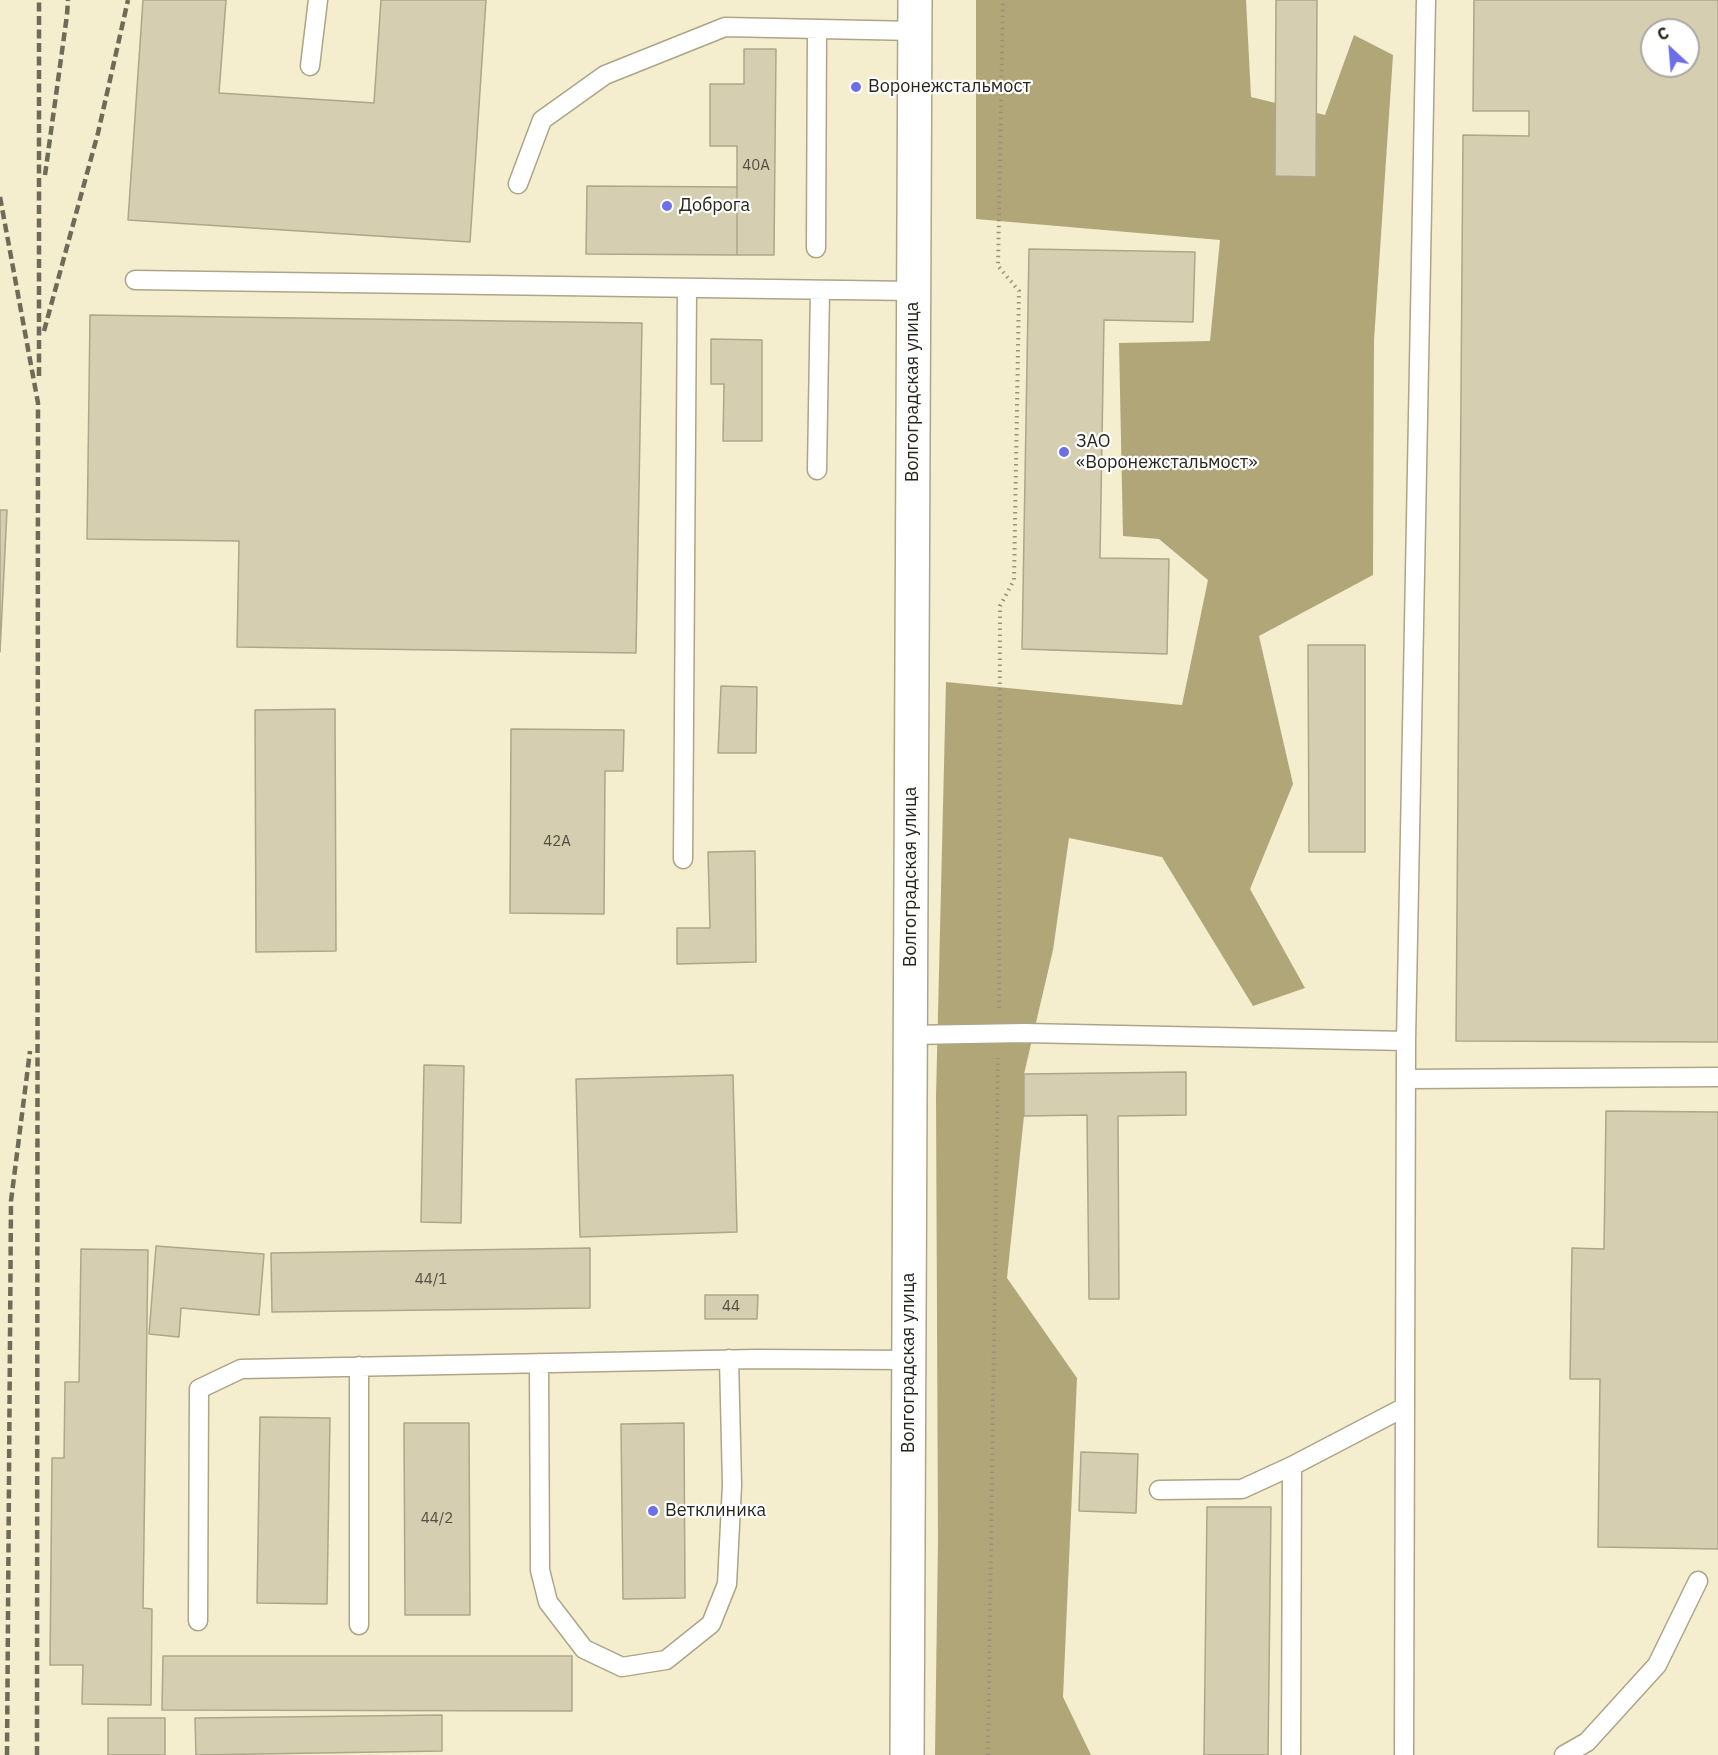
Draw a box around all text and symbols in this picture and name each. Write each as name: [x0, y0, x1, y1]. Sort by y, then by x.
north arrow: [1640, 18, 1700, 78]
text: С: [1654, 22, 1672, 45]
place label: Воронежстальмост: [868, 76, 1031, 98]
marker: Воронежстальмост: [849, 80, 863, 94]
house number: 40А: [742, 157, 770, 175]
place label: Доброга: [679, 195, 750, 217]
marker: Доброга: [660, 199, 674, 213]
street label: Волгоградская улица: [902, 302, 924, 482]
place label: ЗАО «Воронежстальмост»: [1076, 431, 1258, 474]
marker: ЗАО «Воронежстальмост»: [1057, 445, 1071, 459]
street label: Волгоградская улица: [900, 787, 922, 967]
house number: 42А: [543, 833, 571, 851]
house number: 44/1: [415, 1271, 447, 1289]
street label: Волгоградская улица: [898, 1273, 920, 1453]
house number: 44: [722, 1298, 740, 1316]
place label: Ветклиника: [665, 1500, 766, 1522]
marker: Ветклиника: [646, 1504, 660, 1518]
house number: 44/2: [421, 1510, 453, 1528]

